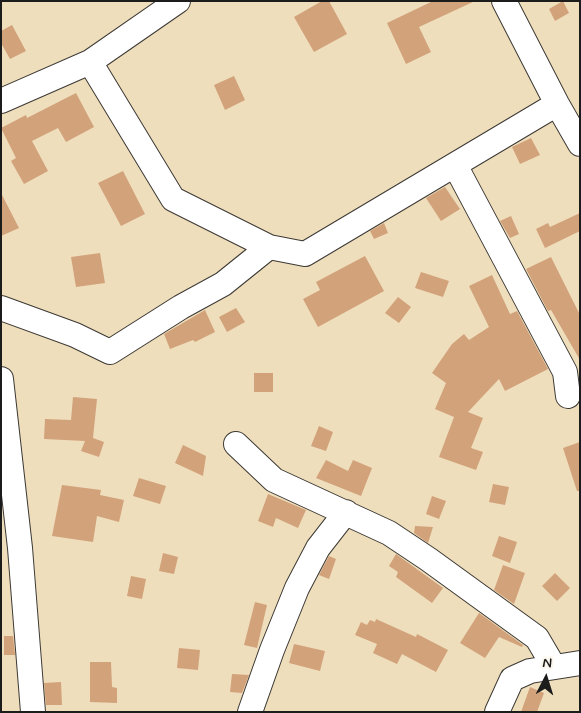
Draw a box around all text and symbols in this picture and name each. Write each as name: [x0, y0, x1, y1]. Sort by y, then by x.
north arrow: [521, 653, 571, 703]
text: N: [542, 654, 553, 672]

